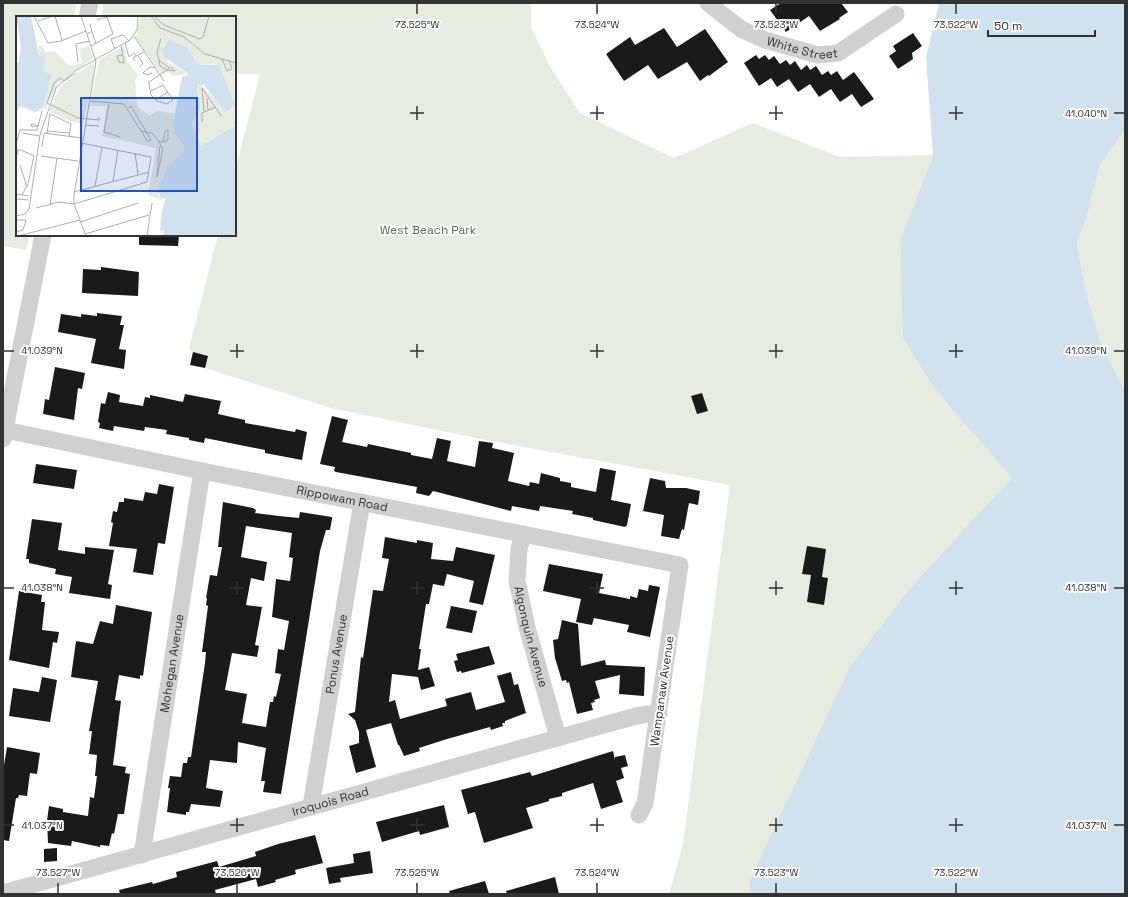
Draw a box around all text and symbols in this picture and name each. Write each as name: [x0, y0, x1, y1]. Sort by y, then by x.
scale bar: [988, 12, 1095, 38]
inset map: [16, 16, 236, 236]
text: 73.525°W: [395, 18, 440, 31]
text: 73.524°W: [575, 18, 620, 31]
text: 73.523°W: [754, 18, 799, 31]
text: 73.522°W: [934, 18, 979, 31]
text: 50 m: [994, 18, 1022, 34]
street label: White Street: [765, 33, 839, 63]
text: 41.040°N: [1065, 107, 1107, 120]
park label: West Beach Park: [380, 222, 477, 238]
text: 41.039°N: [21, 344, 63, 357]
text: 41.039°N: [1065, 344, 1107, 357]
street label: Rippowam Road: [295, 482, 389, 515]
text: 41.038°N: [21, 581, 63, 594]
text: 41.038°N: [1065, 581, 1107, 594]
street label: Algonquin Avenue: [510, 585, 551, 689]
street label: Mohegan Avenue: [156, 613, 188, 714]
street label: Ponus Avenue: [322, 613, 351, 695]
street label: Wampanaw Avenue: [646, 635, 678, 747]
street label: Iroquois Road: [290, 783, 371, 820]
text: 41.037°N: [21, 819, 63, 832]
text: 41.037°N: [1065, 819, 1107, 832]
text: 73.527°W: [36, 866, 80, 879]
text: 73.526°W: [215, 866, 260, 879]
text: 73.525°W: [395, 866, 440, 879]
text: 73.524°W: [575, 866, 620, 879]
text: 73.523°W: [754, 866, 799, 879]
text: 73.522°W: [934, 866, 979, 879]

